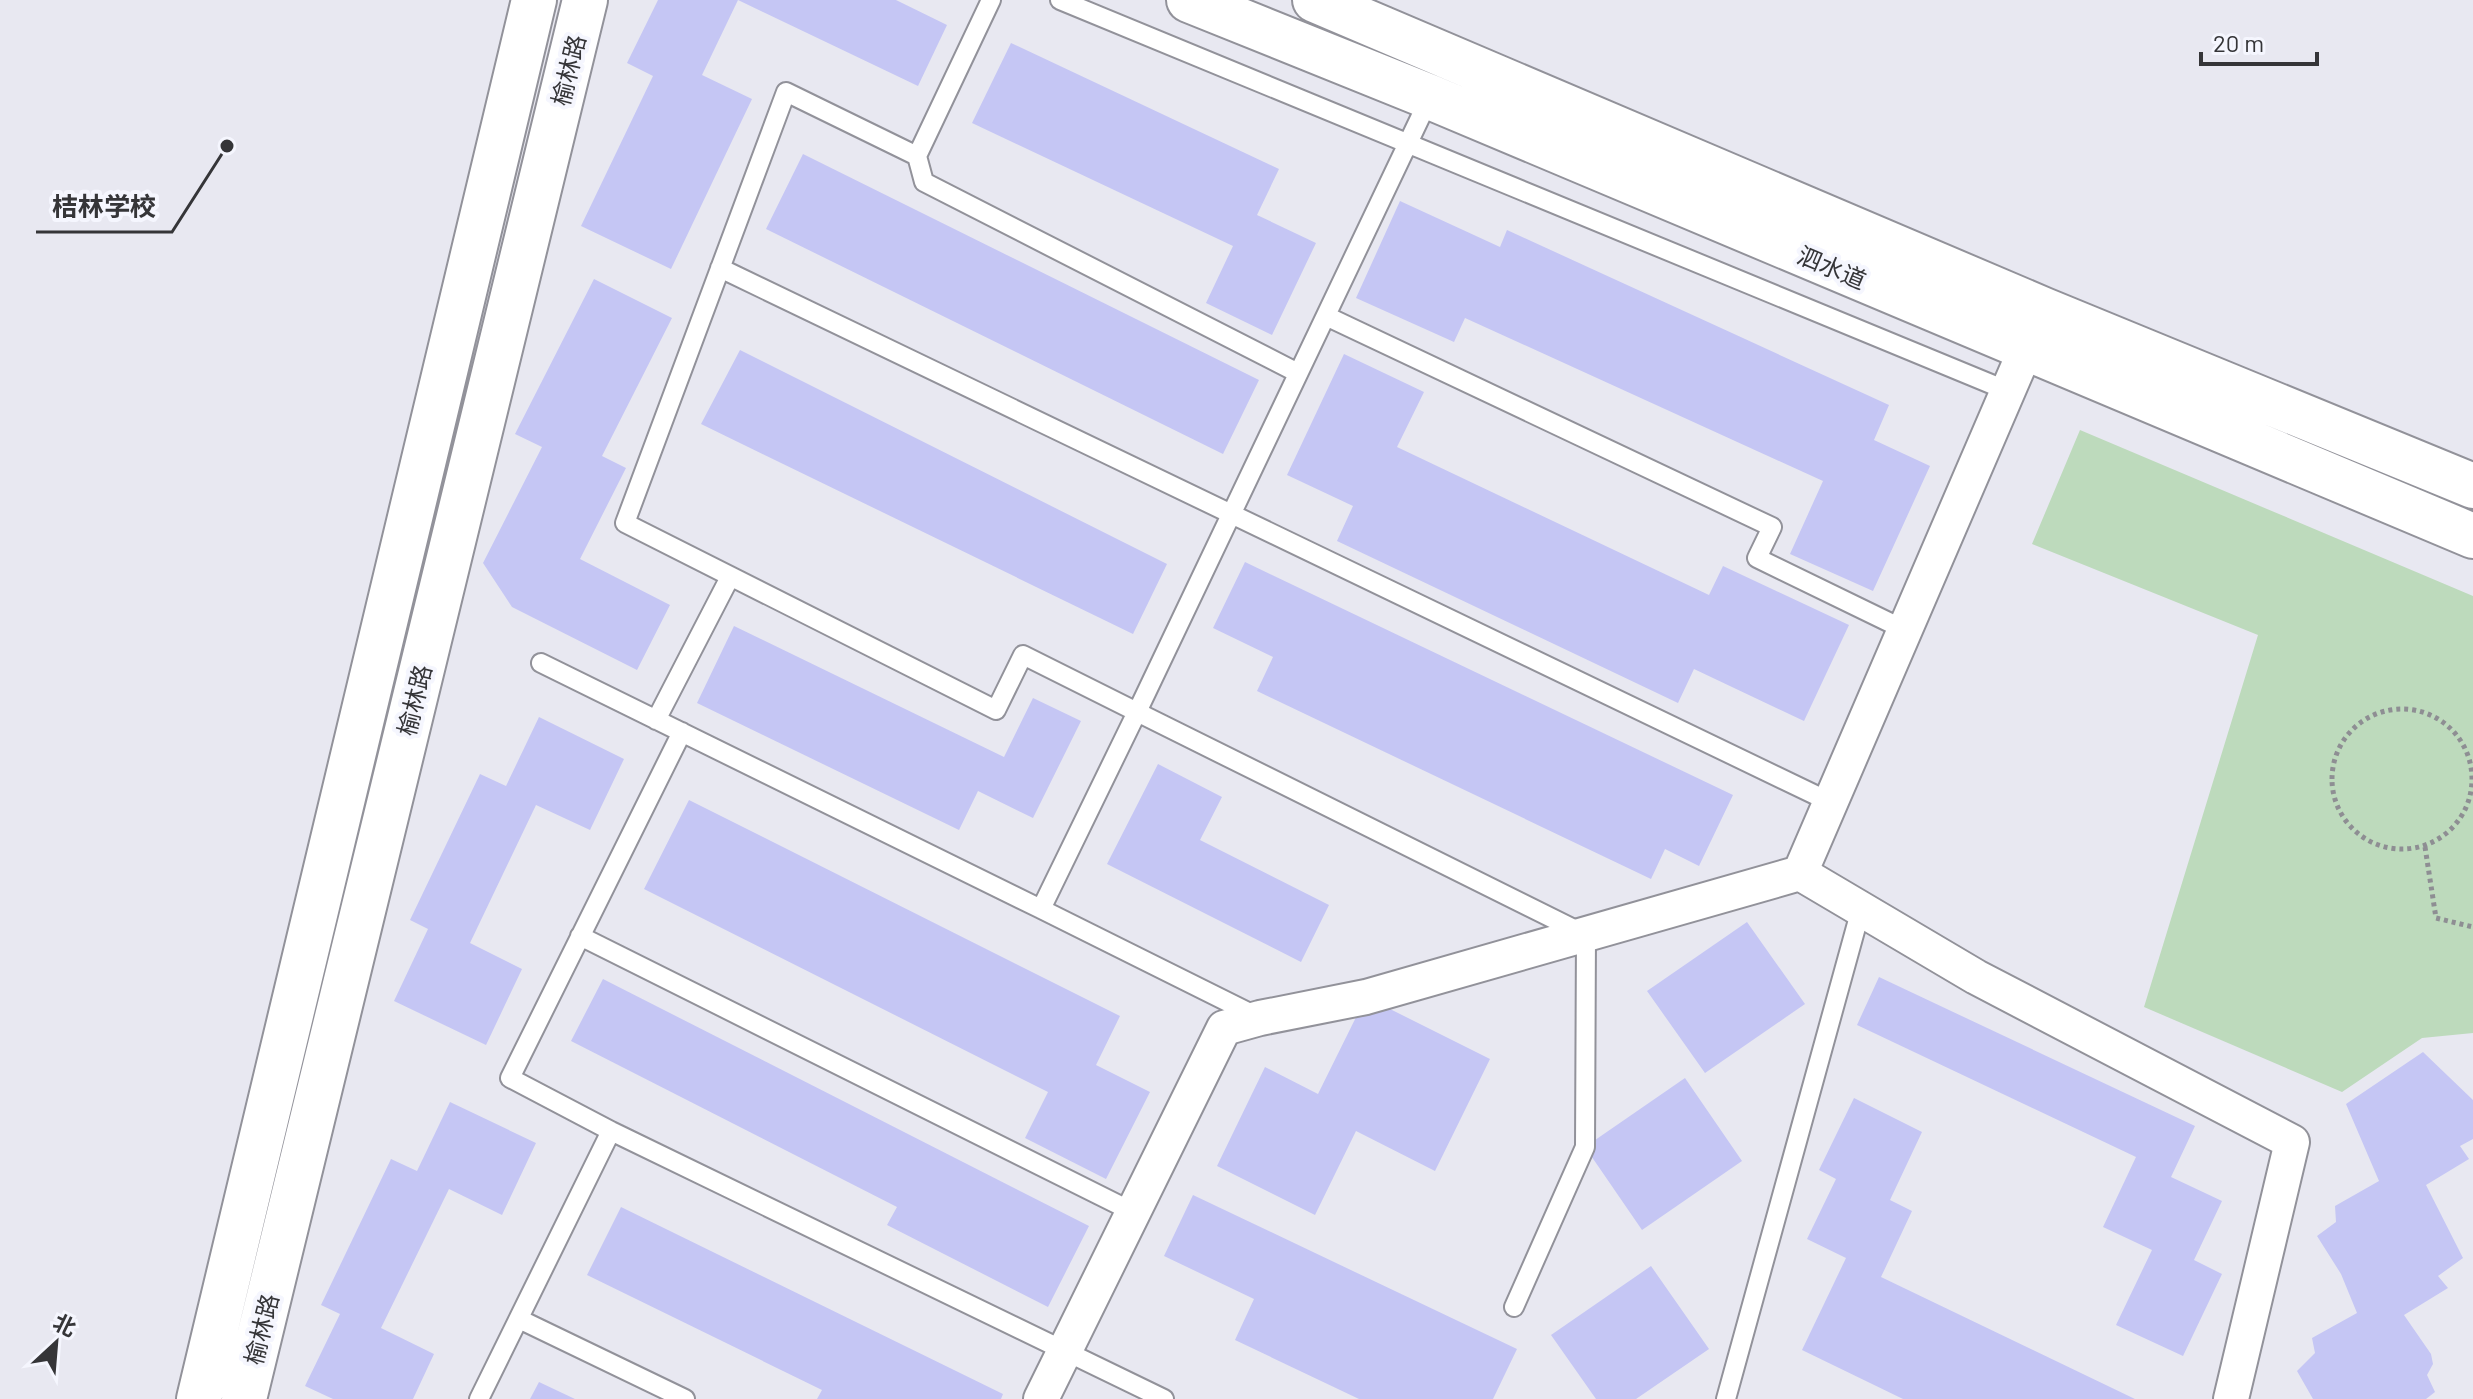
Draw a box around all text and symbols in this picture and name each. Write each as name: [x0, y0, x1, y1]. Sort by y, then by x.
scale bar: [2201, 16, 2317, 66]
text: 20 m: [2213, 28, 2264, 57]
street label: 榆林路: [545, 32, 591, 108]
callout: 桔林学校: [36, 182, 172, 232]
text: 桔林学校: [52, 190, 156, 221]
street label: 泗水道: [1793, 240, 1871, 294]
street label: 榆林路: [391, 662, 437, 738]
street label: 榆林路: [238, 1291, 284, 1367]
north arrow: [16, 1303, 96, 1383]
text: 北: [50, 1308, 81, 1341]

